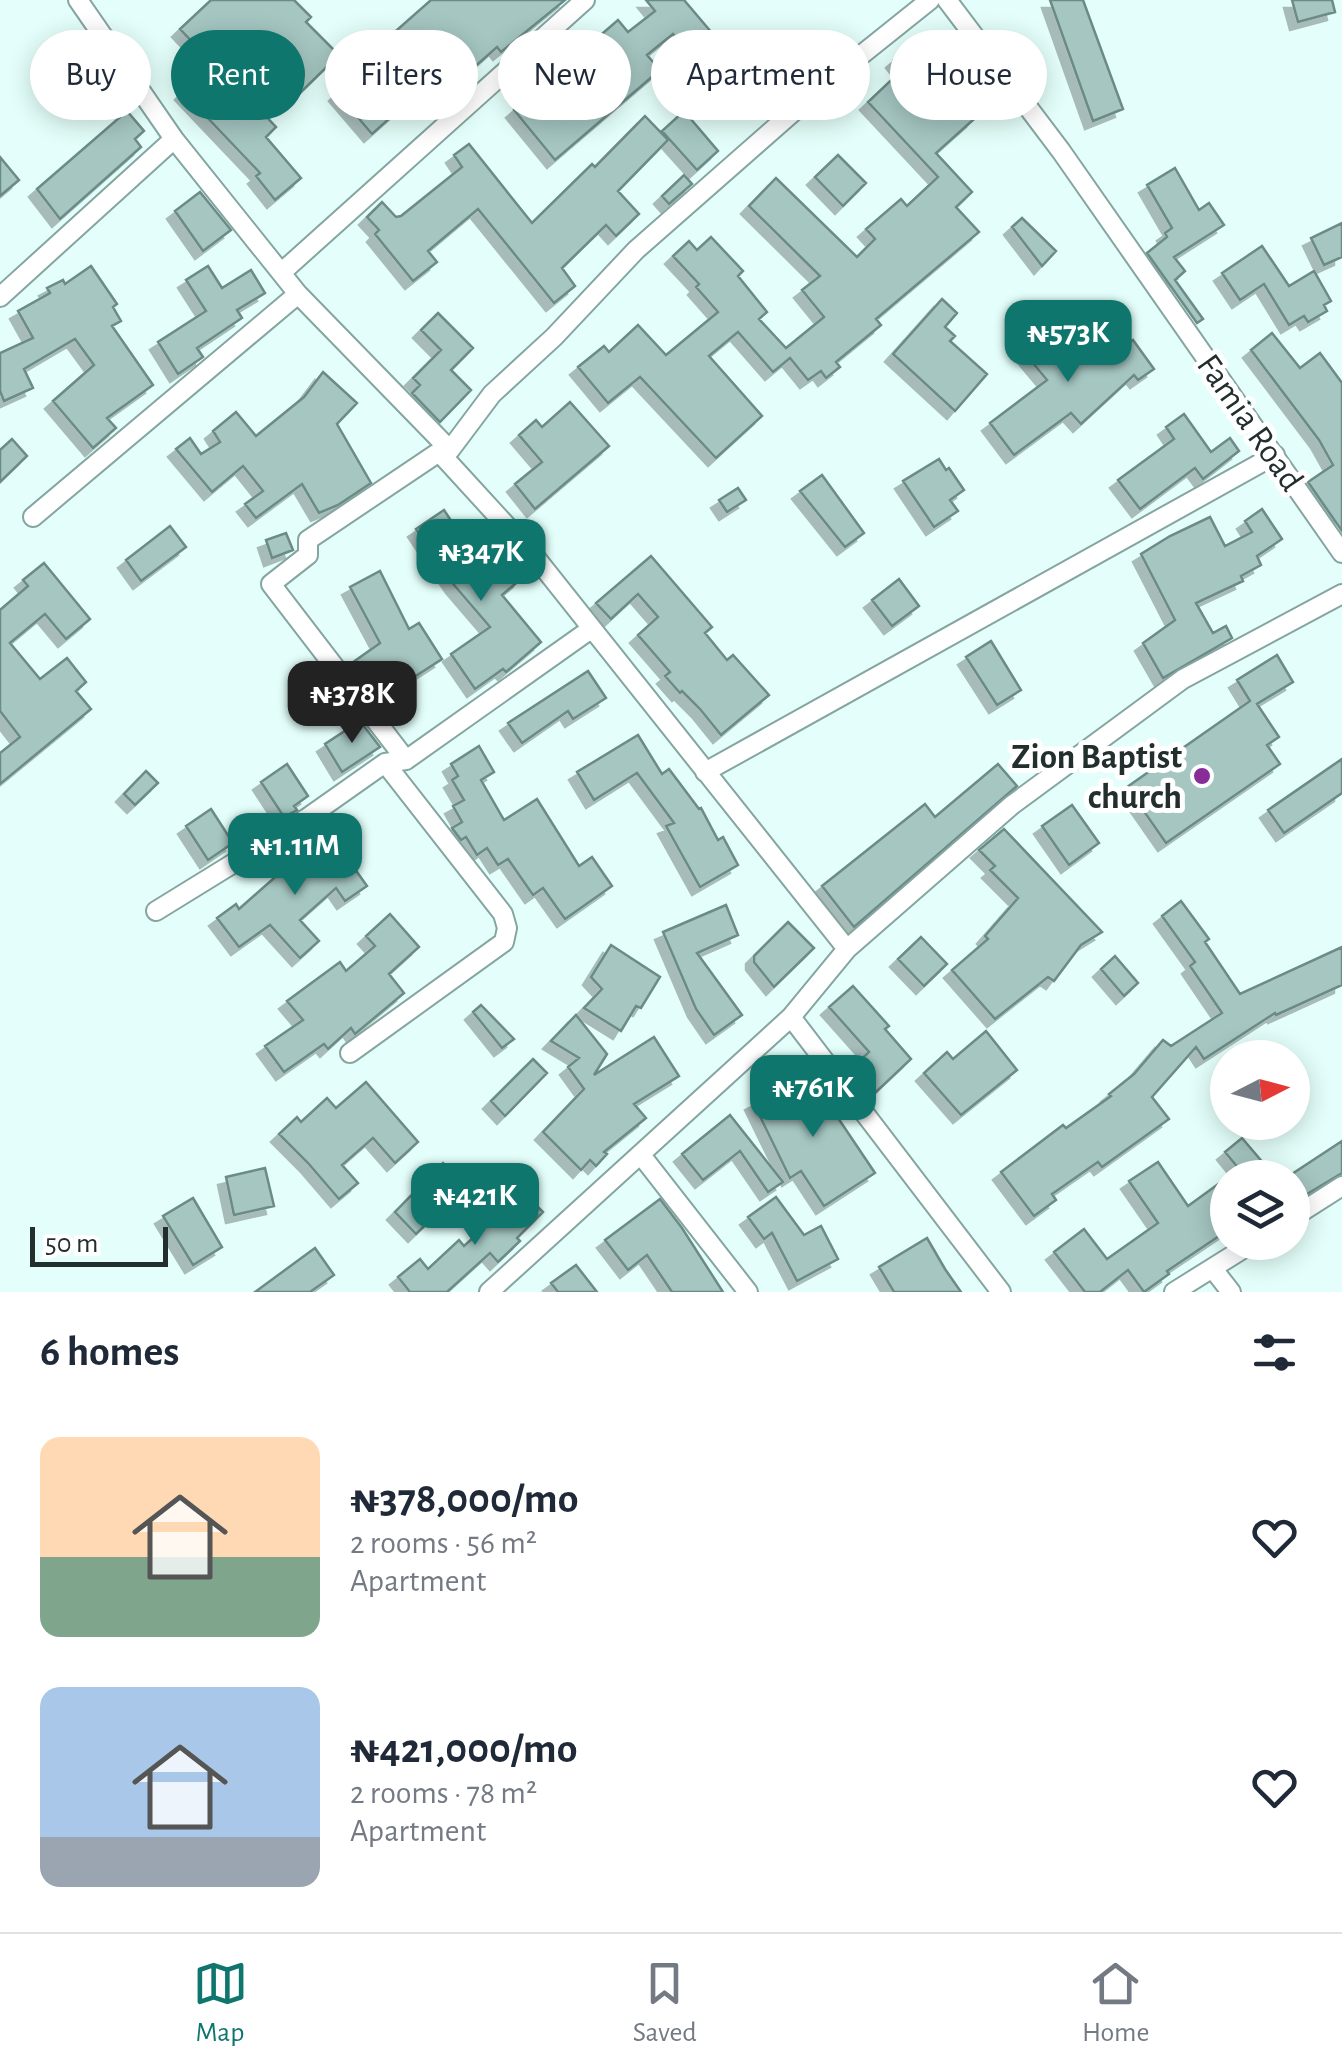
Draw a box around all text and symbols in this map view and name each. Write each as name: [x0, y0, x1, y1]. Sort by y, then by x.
chip: Buy: [30, 30, 151, 120]
chip: Rent: [171, 30, 305, 120]
chip: Filters: [325, 30, 478, 120]
chip: New: [498, 30, 631, 120]
chip: Apartment: [651, 30, 870, 120]
chip: House: [890, 30, 1047, 120]
pin: ₦573K: [998, 300, 1138, 385]
text: ₦573K: [1027, 316, 1109, 348]
street label: Famia Road: [1190, 348, 1309, 498]
pin: ₦347K: [411, 519, 551, 604]
text: ₦347K: [439, 535, 523, 567]
pin: ₦378K: [282, 661, 422, 746]
text: ₦378K: [310, 677, 394, 709]
place label: Zion Baptist church: [1011, 740, 1182, 815]
marker: Zion Baptist church: [1191, 765, 1213, 787]
pin: ₦1.11M: [214, 813, 376, 898]
text: ₦1.11M: [250, 829, 340, 861]
north arrow: [1210, 1040, 1310, 1140]
map controls: [1210, 1040, 1310, 1260]
pin: ₦761K: [743, 1055, 883, 1140]
text: ₦761K: [772, 1071, 854, 1103]
button: layers: [1210, 1160, 1310, 1260]
pin: ₦421K: [405, 1163, 545, 1248]
text: ₦421K: [433, 1179, 517, 1211]
scale bar: [30, 1222, 168, 1266]
text: 50 m: [45, 1230, 99, 1258]
icon: filters: [1247, 1325, 1302, 1380]
text: 6 homes: [40, 1331, 179, 1373]
icon: home: [120, 1477, 240, 1597]
text: ₦378,000/mo: [350, 1478, 578, 1520]
icon: heart: [1247, 1510, 1302, 1565]
text: 2 rooms · 56 m²: [350, 1527, 537, 1559]
text: Apartment: [350, 1565, 486, 1597]
icon: home: [120, 1727, 240, 1847]
text: ₦421,000/mo: [350, 1728, 577, 1770]
icon: heart: [1247, 1760, 1302, 1815]
text: 2 rooms · 78 m²: [350, 1777, 537, 1809]
text: Apartment: [350, 1815, 486, 1847]
tab: Map: [193, 1956, 248, 2050]
tab: Saved: [633, 1956, 697, 2050]
tab: Home: [1082, 1956, 1149, 2050]

